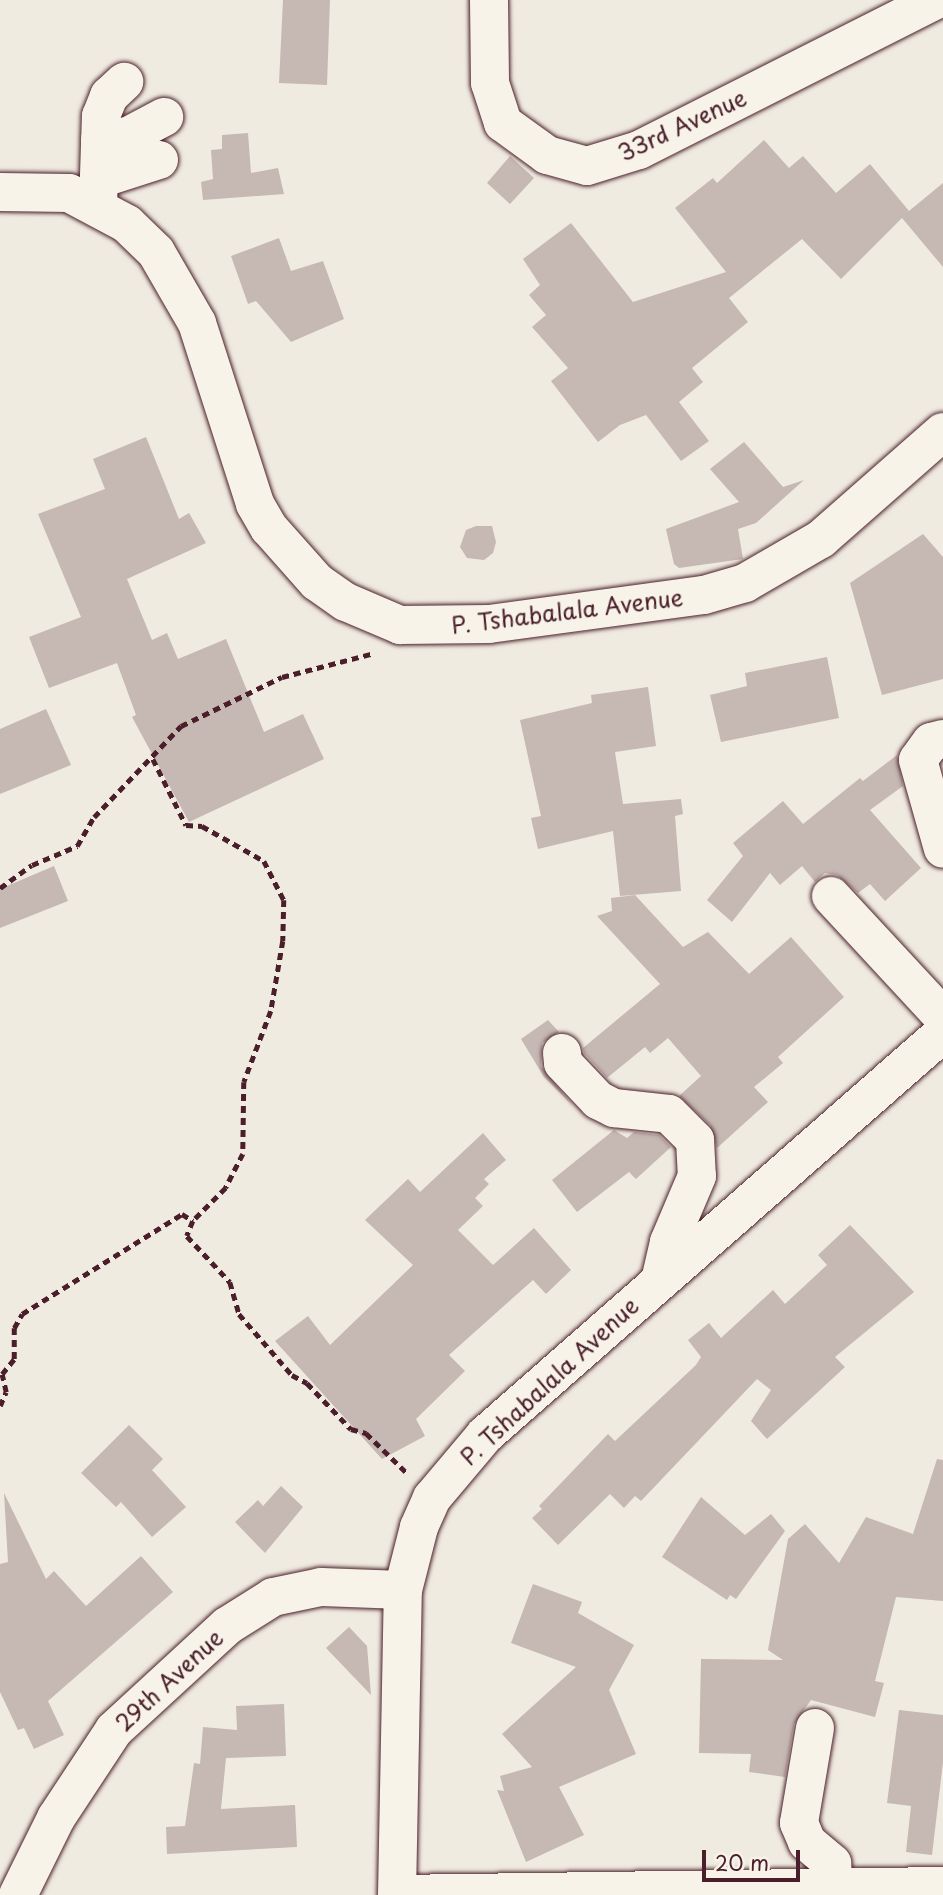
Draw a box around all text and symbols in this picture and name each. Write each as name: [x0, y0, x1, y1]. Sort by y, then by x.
street label: 33rd Avenue: [612, 83, 752, 167]
street label: P. Tshabalala Avenue: [450, 583, 684, 639]
street label: P. Tshabalala Avenue: [454, 1291, 644, 1471]
street label: 29th Avenue: [110, 1623, 228, 1737]
scale bar: [705, 1836, 803, 1880]
text: 20 m: [715, 1846, 769, 1878]

